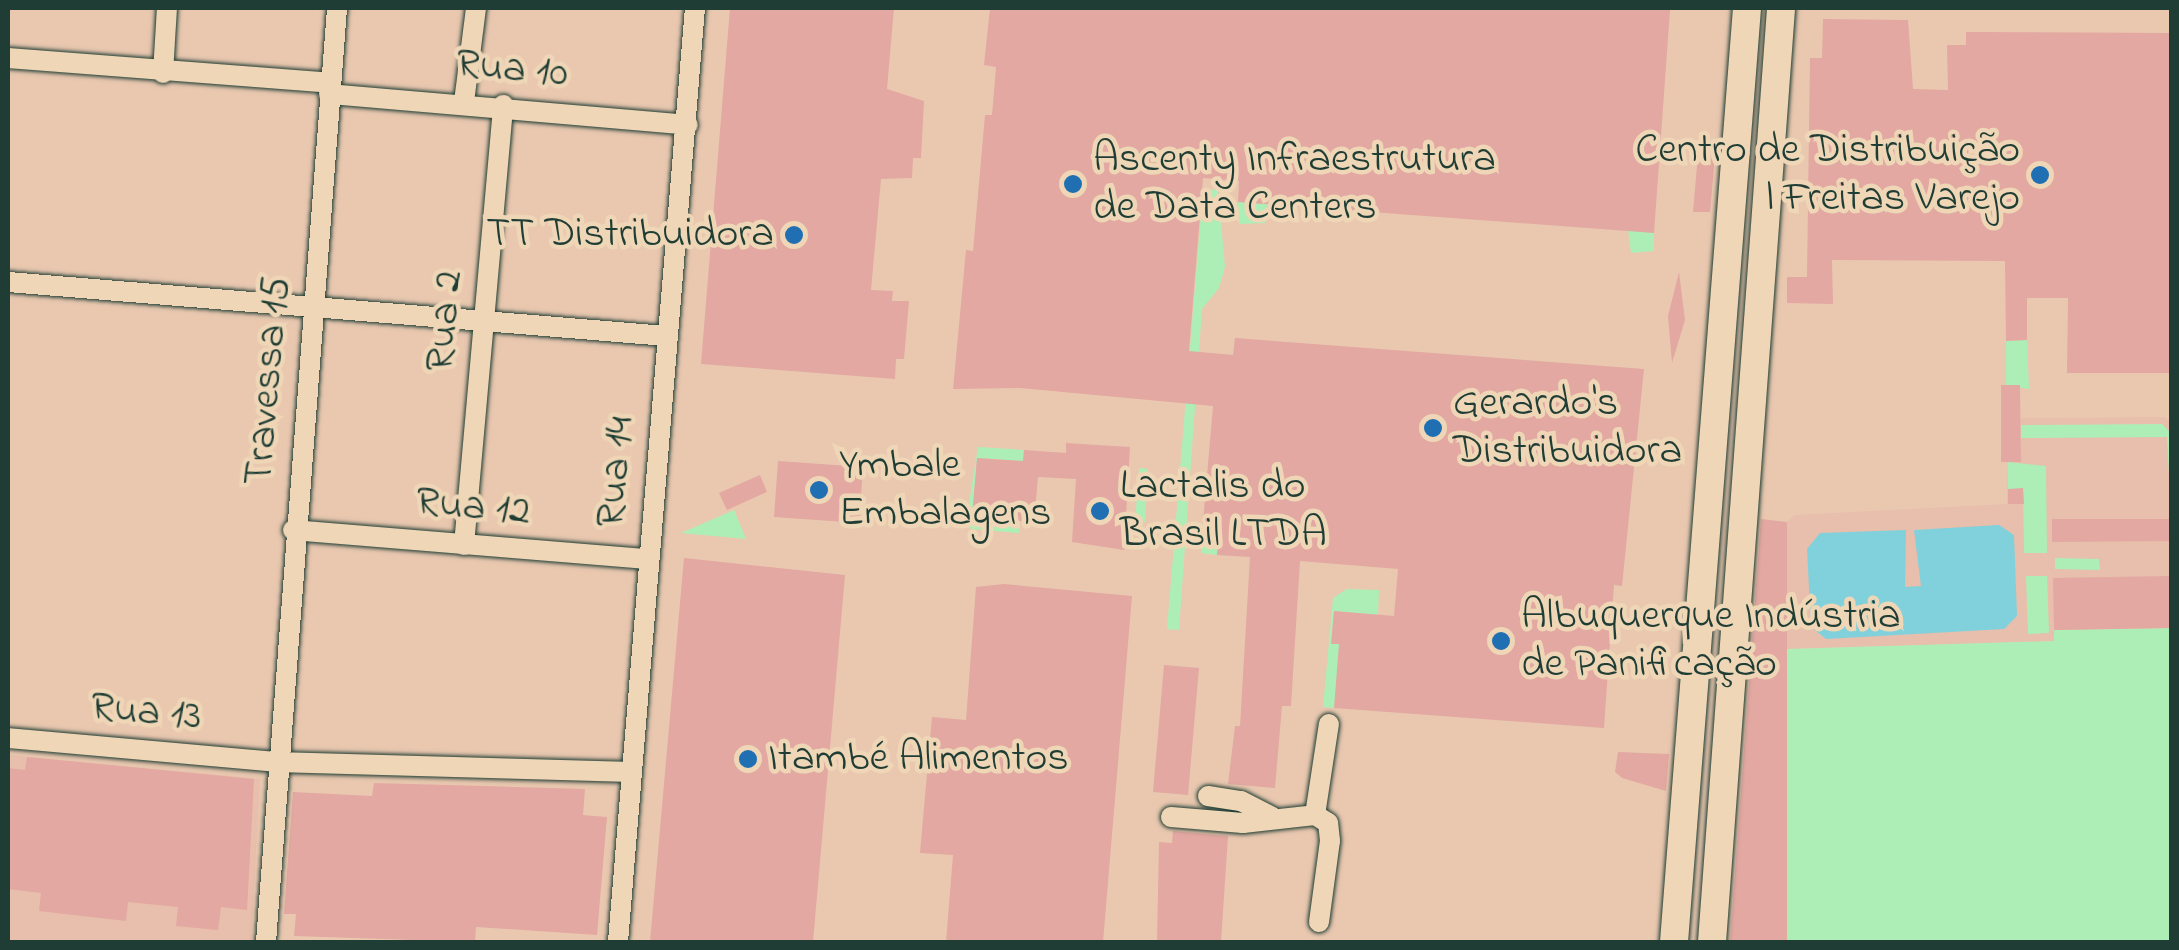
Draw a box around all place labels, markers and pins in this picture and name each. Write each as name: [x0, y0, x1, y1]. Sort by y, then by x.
place label: Centro de Distribuição | Freitas Varejo: [1635, 126, 2020, 224]
place label: Ascenty Infraestrutura de Data Centers: [1093, 135, 1496, 234]
marker: Centro de Distribuição | Freitas Varejo: [2029, 164, 2051, 186]
marker: Ascenty Infraestrutura de Data Centers: [1062, 173, 1084, 195]
place label: TT Distribuidora: [486, 210, 774, 260]
marker: TT Distribuidora: [783, 224, 805, 246]
place label: Gerardo's Distribuidora: [1453, 379, 1682, 478]
marker: Gerardo's Distribuidora: [1422, 417, 1444, 439]
place label: Ymbale Embalagens: [839, 441, 1051, 540]
place label: Lactalis do Brasil LTDA: [1120, 462, 1327, 560]
marker: Ymbale Embalagens: [808, 479, 830, 501]
marker: Lactalis do Brasil LTDA: [1089, 500, 1111, 522]
place label: Albuquerque Indústria de Panificação: [1521, 592, 1901, 690]
marker: Albuquerque Indústria de Panificação: [1490, 630, 1512, 652]
place label: Itambé Alimentos: [768, 734, 1069, 784]
marker: Itambé Alimentos: [737, 748, 759, 770]

